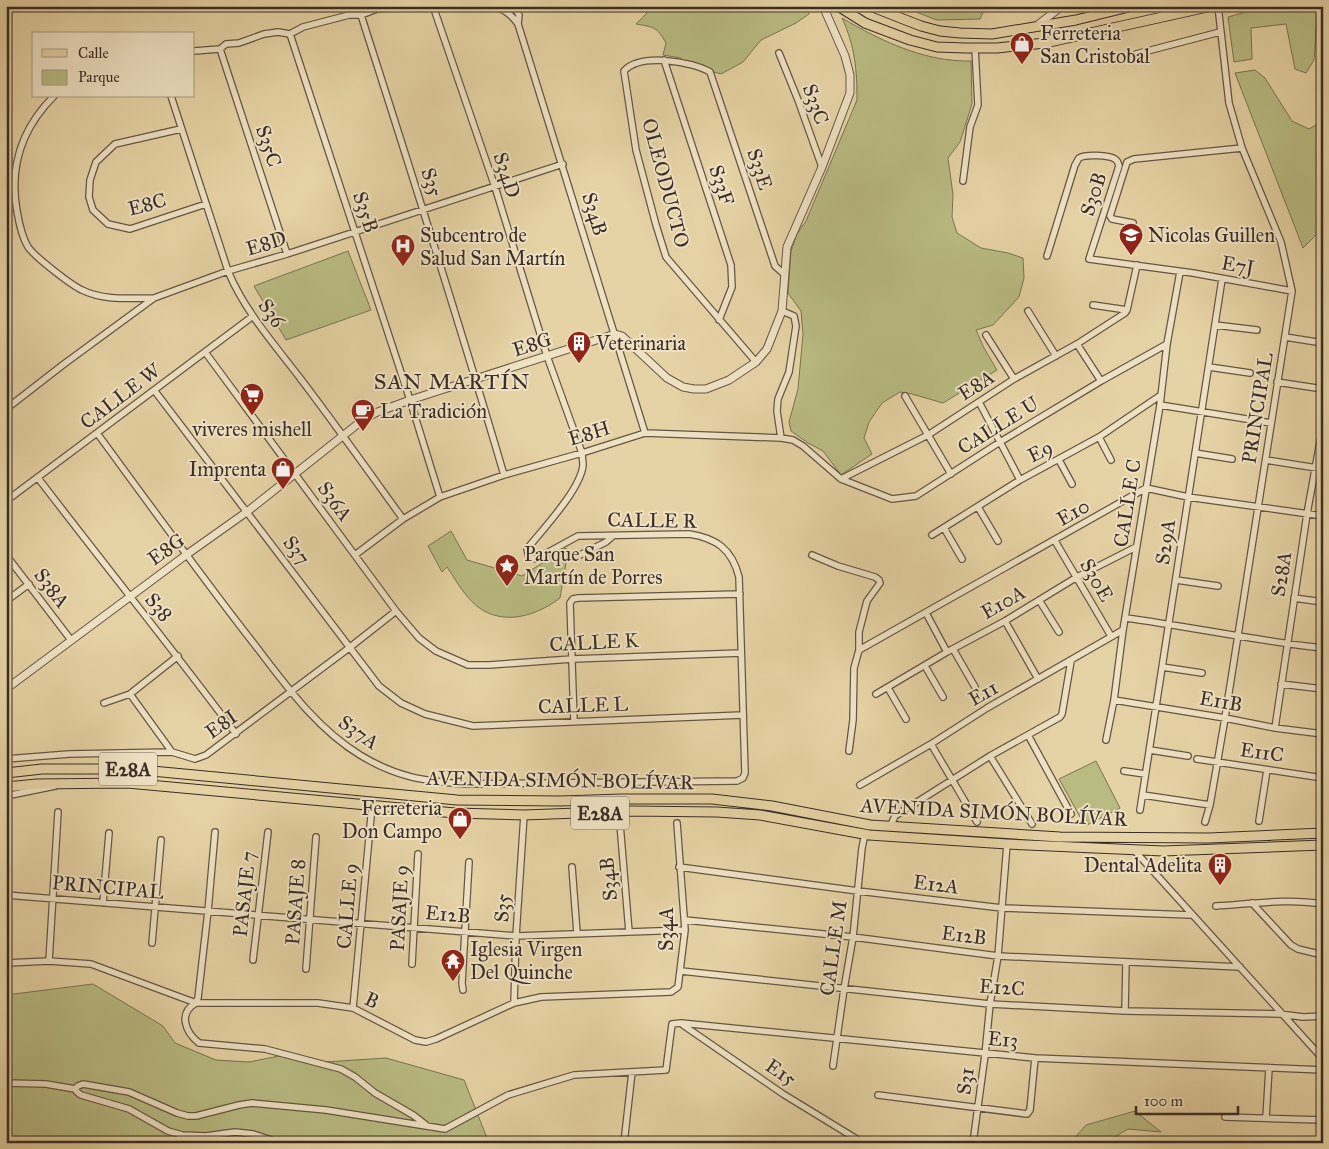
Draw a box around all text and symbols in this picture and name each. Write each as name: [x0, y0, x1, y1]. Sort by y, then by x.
place label: Ferreteria San Cristobal: [1040, 21, 1150, 68]
shop icon: Ferreteria San Cristobal: [1009, 31, 1035, 65]
legend: [32, 32, 195, 98]
text: Calle: [78, 44, 109, 62]
text: Parque: [78, 68, 120, 87]
street label: S33C: [798, 81, 834, 127]
street label: OLEODUCTO: [637, 116, 695, 250]
street label: S35C: [251, 122, 287, 170]
street label: S33E: [742, 145, 778, 193]
street label: S34D: [488, 149, 526, 201]
street label: S33F: [704, 162, 740, 208]
street label: S35: [416, 165, 448, 199]
street label: S30B: [1075, 169, 1111, 219]
street label: E8C: [125, 187, 169, 221]
street label: S35B: [348, 188, 384, 236]
street label: S34B: [577, 190, 613, 238]
school or university icon: Nicolas Guillen: [1118, 222, 1144, 256]
place label: Subcentro de Salud San Martín: [420, 223, 565, 270]
place label: Nicolas Guillen: [1148, 223, 1275, 247]
street label: E8D: [243, 226, 289, 260]
hospital icon: Subcentro de Salud San Martín: [390, 233, 416, 267]
street label: E7J: [1219, 250, 1256, 281]
street label: S36: [254, 294, 291, 333]
street label: E8G: [509, 326, 555, 362]
building icon: Veterinaria: [566, 330, 592, 364]
place label: Veterinaria: [595, 331, 686, 355]
street label: PRINCIPAL: [1236, 350, 1278, 465]
street label: CALLE W: [75, 357, 166, 434]
street label: E8A: [953, 364, 999, 406]
district label: SAN MARTÍN: [374, 368, 530, 395]
supermarket icon: viveres mishell: [239, 382, 265, 416]
street label: CALLE U: [953, 391, 1043, 459]
cafe icon: La Tradición: [350, 398, 376, 432]
place label: La Tradición: [380, 399, 487, 423]
street label: E8H: [565, 415, 613, 451]
place label: viveres mishell: [191, 417, 312, 441]
street label: E9: [1023, 435, 1057, 467]
shop icon: Imprenta: [270, 456, 296, 490]
place label: Imprenta: [189, 457, 267, 481]
street label: CALLE C: [1108, 457, 1146, 549]
street label: S36A: [313, 476, 358, 526]
street label: E10: [1052, 493, 1094, 531]
street label: CALLE R: [607, 507, 698, 533]
street label: S29A: [1150, 517, 1180, 566]
street label: E8G: [143, 528, 189, 570]
street label: S37: [278, 531, 316, 569]
place label: Parque San Martín de Porres: [524, 542, 663, 589]
street label: S28A: [1266, 549, 1296, 598]
place icon: Parque San Martín de Porres: [494, 553, 520, 587]
street label: S30E: [1075, 554, 1119, 606]
street label: S38A: [29, 563, 75, 613]
street label: E10A: [977, 580, 1030, 624]
street label: S38: [140, 588, 178, 626]
street label: CALLE K: [549, 628, 640, 656]
street label: E11: [964, 675, 1002, 711]
street label: E11B: [1198, 685, 1244, 717]
street label: CALLE L: [538, 691, 629, 719]
street label: E8I: [200, 704, 242, 744]
street label: S37A: [334, 710, 384, 755]
street label: E11C: [1239, 737, 1285, 767]
road number: E28A: [99, 752, 157, 786]
street label: AVENIDA SIMÓN BOLÍVAR: [425, 764, 695, 794]
street label: AVENIDA SIMÓN BOLÍVAR: [859, 791, 1129, 831]
place label: Ferreteria Don Campo: [342, 796, 443, 843]
road number: E28A: [571, 796, 629, 830]
shop icon: Ferreteria Don Campo: [447, 806, 473, 840]
street label: PASAJE 7: [228, 850, 261, 938]
building icon: Dental Adelita: [1207, 852, 1233, 886]
place label: Dental Adelita: [1084, 853, 1203, 877]
street label: S34B: [594, 856, 622, 902]
street label: PASAJE 8: [280, 858, 311, 946]
street label: CALLE 9: [331, 862, 363, 950]
street label: PASAJE 9: [385, 864, 414, 952]
street label: E12A: [912, 869, 961, 899]
street label: PRINCIPAL: [51, 870, 165, 904]
street label: S35: [489, 893, 515, 923]
street label: CALLE M: [814, 899, 852, 997]
street label: E12B: [424, 900, 472, 928]
street label: S34A: [654, 906, 678, 951]
street label: E12B: [940, 920, 988, 950]
place label: Iglesia Virgen Del Quinche: [470, 937, 582, 984]
temple icon: Iglesia Virgen Del Quinche: [440, 948, 466, 982]
street label: E12C: [978, 973, 1026, 1001]
street label: B: [361, 986, 383, 1014]
street label: E13: [987, 1026, 1019, 1052]
street label: E15: [761, 1053, 801, 1091]
street label: S31: [951, 1066, 979, 1096]
scale bar: [1136, 1084, 1239, 1116]
text: 100 m: [1144, 1092, 1184, 1110]

